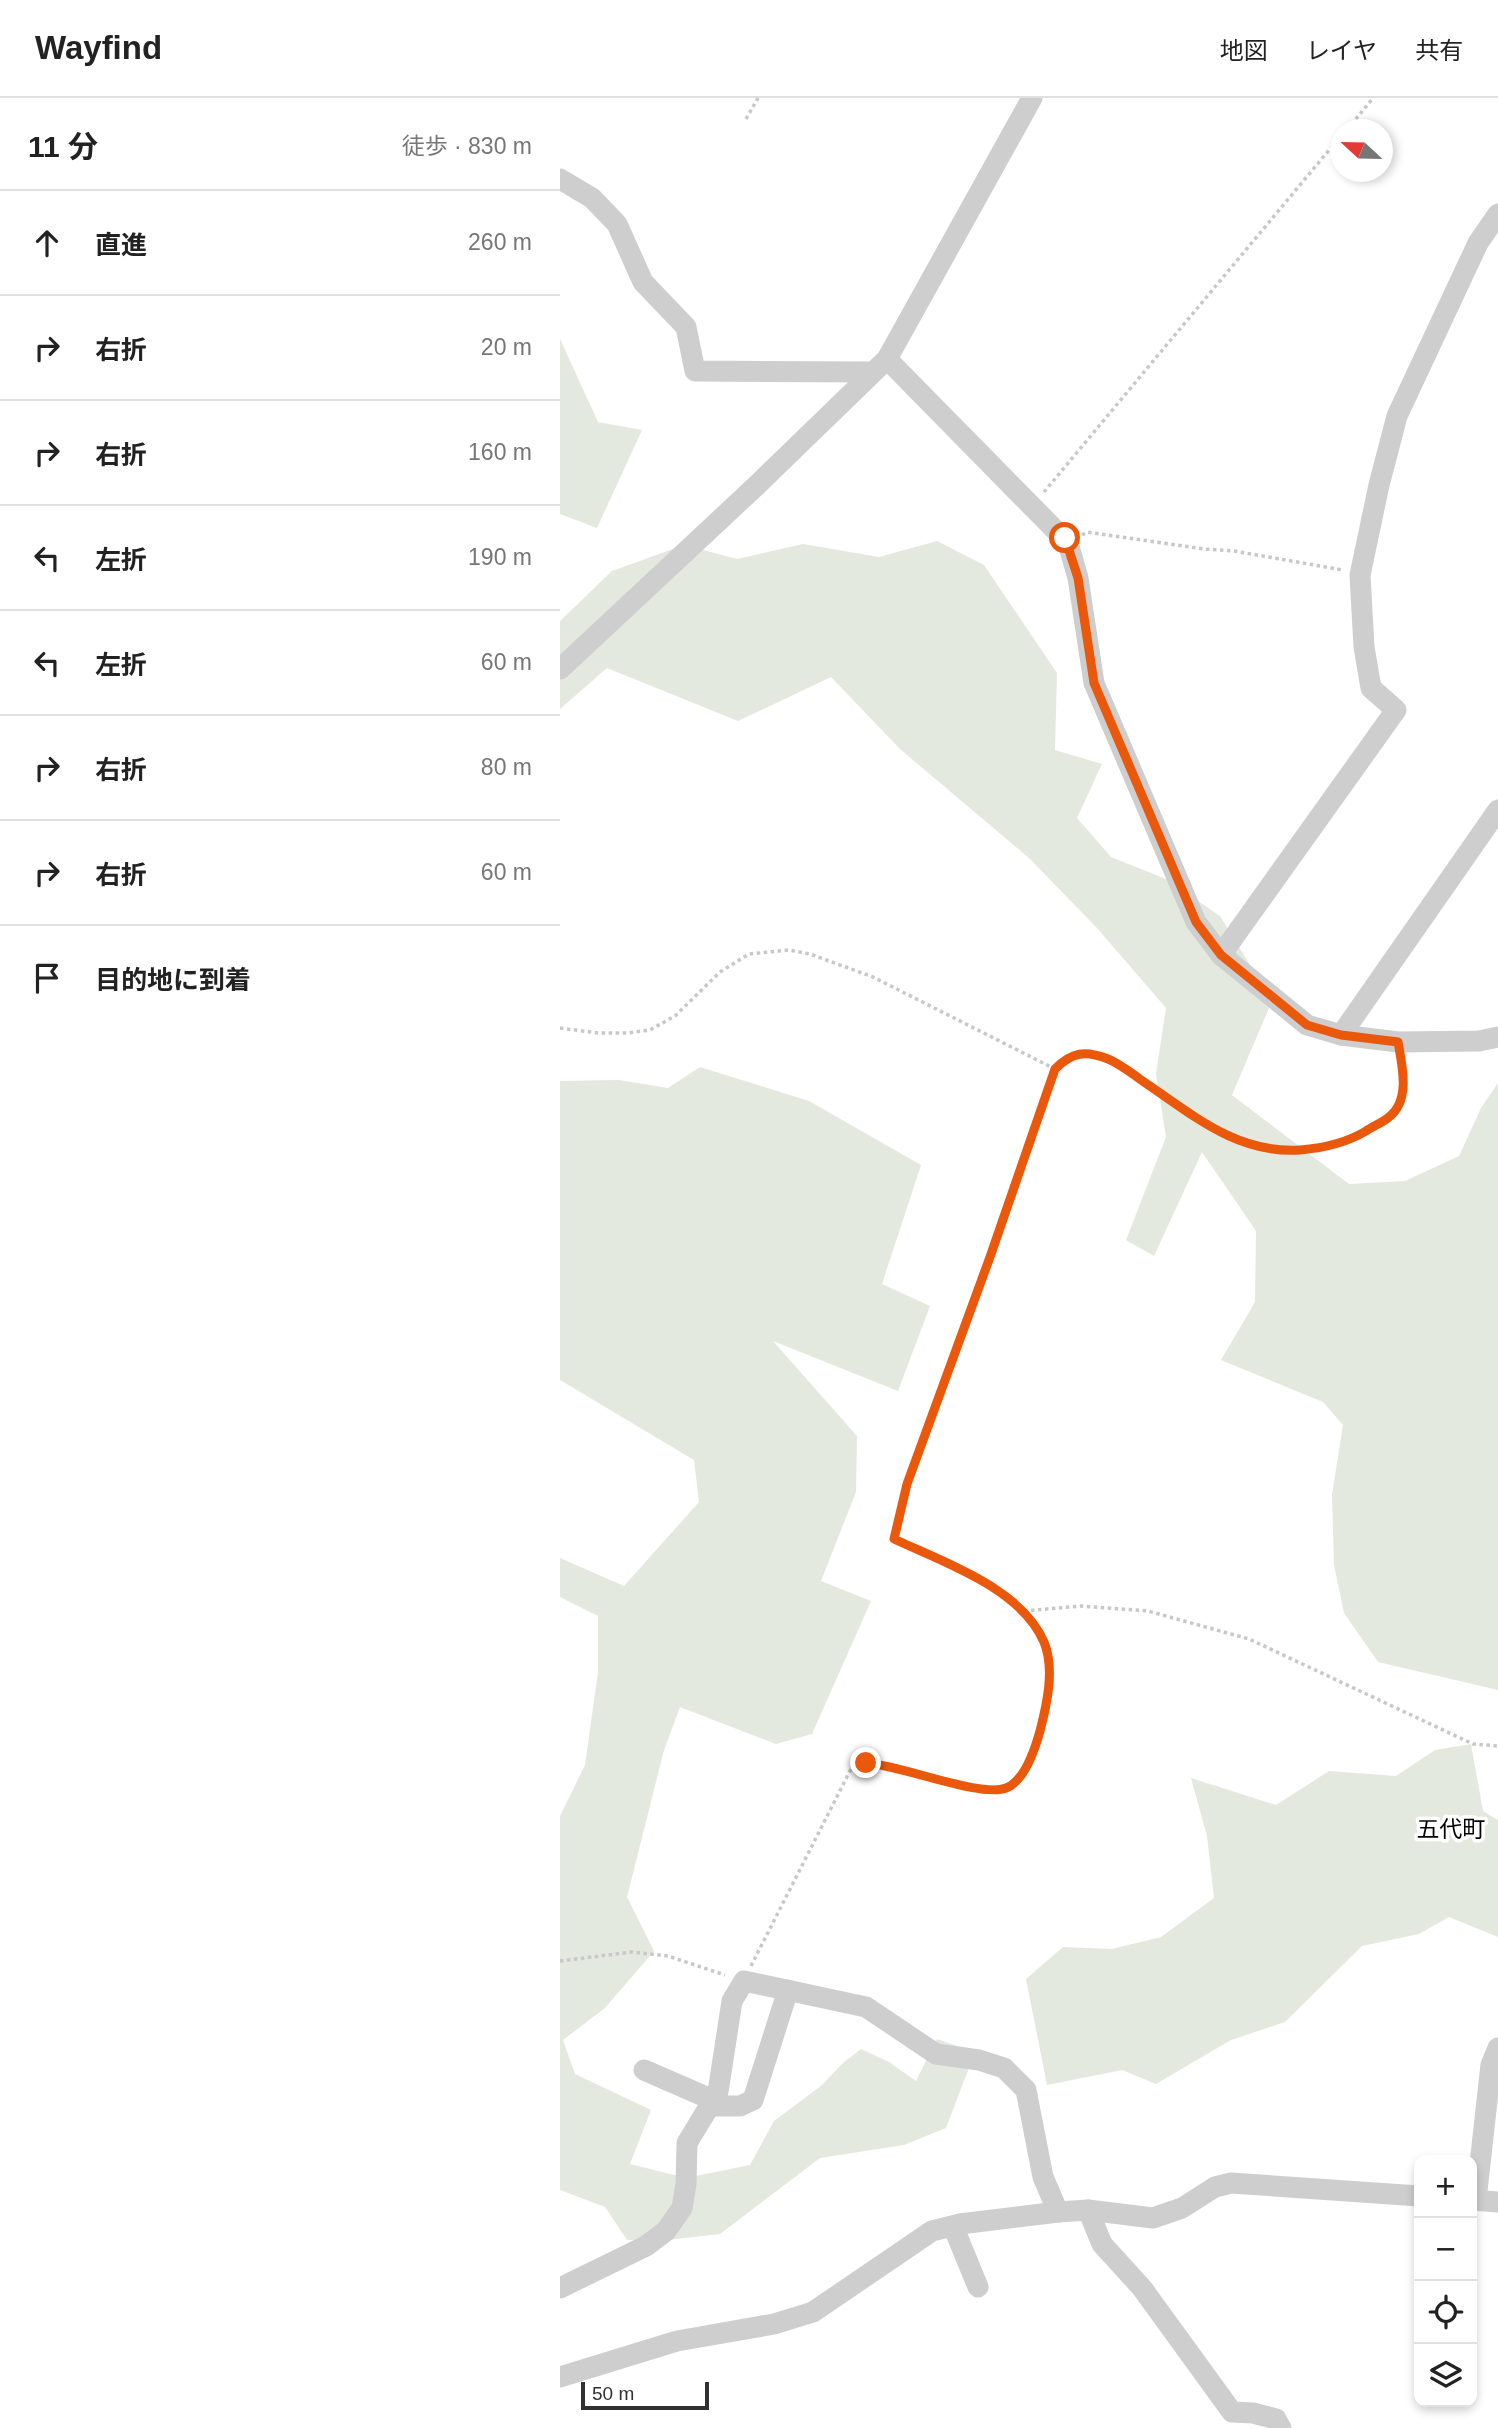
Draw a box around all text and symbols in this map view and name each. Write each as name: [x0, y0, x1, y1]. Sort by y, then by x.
text: Wayfind: [35, 29, 162, 66]
text: 地図: [1220, 37, 1268, 64]
text: レイヤ: [1306, 37, 1377, 64]
text: 共有: [1415, 37, 1463, 64]
north arrow: [1330, 119, 1393, 182]
text: 11 分: [28, 130, 98, 163]
text: 徒歩 · 830 m: [402, 133, 532, 159]
icon: ahead: [28, 224, 66, 262]
text: 260 m: [468, 229, 532, 255]
text: 直進: [95, 230, 147, 260]
icon: right: [28, 329, 66, 367]
text: 20 m: [481, 334, 532, 360]
text: 右折: [95, 335, 147, 365]
icon: right: [28, 434, 66, 472]
text: 160 m: [468, 439, 532, 465]
text: 右折: [95, 440, 147, 470]
route start: [1049, 522, 1080, 553]
icon: left: [28, 539, 66, 577]
text: 190 m: [468, 544, 532, 570]
text: 左折: [95, 545, 147, 575]
icon: left: [28, 644, 66, 682]
text: 60 m: [481, 649, 532, 675]
text: 左折: [95, 650, 147, 680]
icon: right: [28, 749, 66, 787]
text: 80 m: [481, 754, 532, 780]
text: 右折: [95, 755, 147, 785]
icon: right: [28, 854, 66, 892]
text: 60 m: [481, 859, 532, 885]
text: 右折: [95, 860, 147, 890]
icon: arrive: [28, 959, 66, 997]
text: 目的地に到着: [95, 965, 251, 995]
route end: [850, 1747, 881, 1778]
district label: 五代町: [1417, 1816, 1486, 1842]
map controls: [1414, 2155, 1477, 2407]
button: +: [1414, 2155, 1477, 2218]
button: −: [1414, 2218, 1477, 2281]
button: locate: [1414, 2281, 1477, 2344]
button: layers: [1414, 2344, 1477, 2407]
scale bar: [581, 2379, 709, 2411]
text: 50 m: [592, 2383, 634, 2404]

